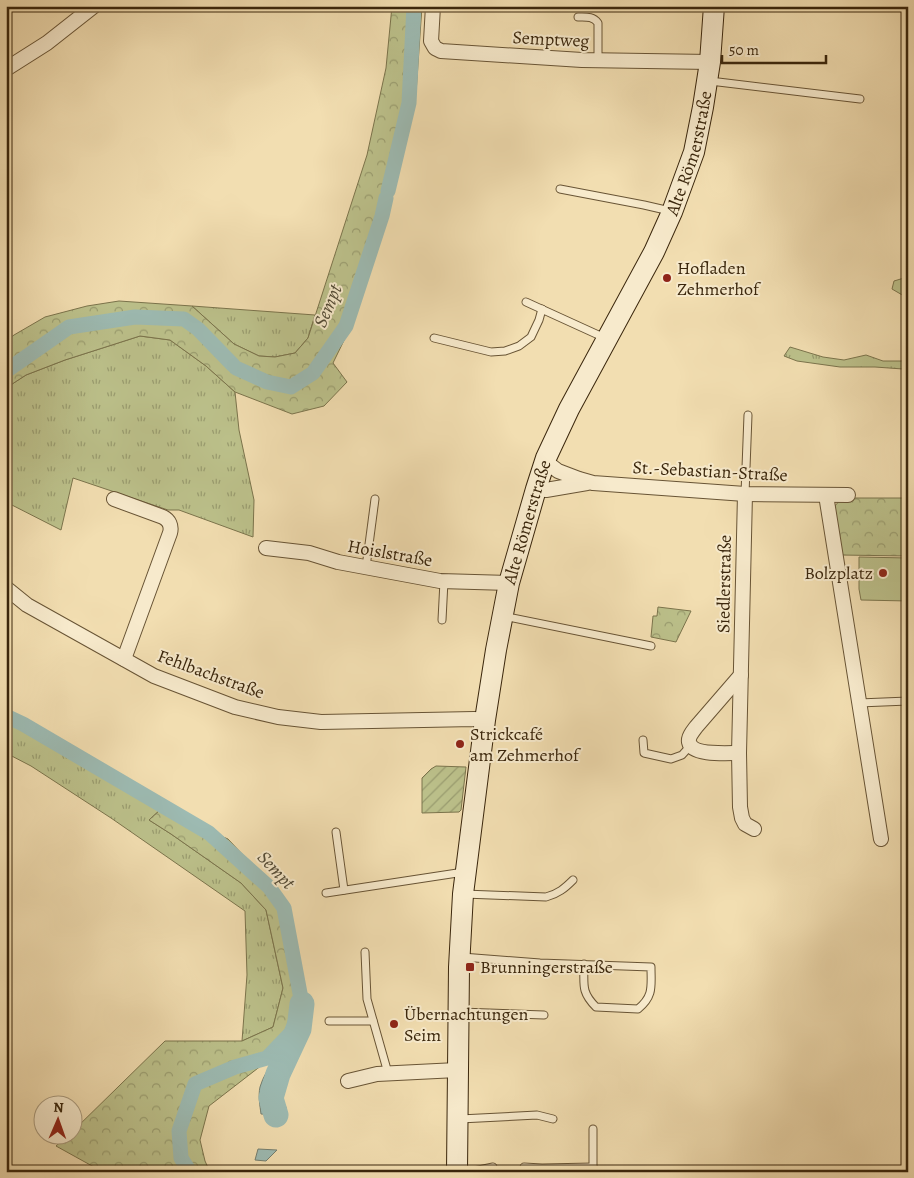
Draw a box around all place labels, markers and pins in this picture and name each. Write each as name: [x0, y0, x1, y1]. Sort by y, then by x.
place label: Hofladen Zehmerhof: [677, 256, 762, 301]
marker: Hofladen Zehmerhof: [661, 272, 673, 284]
place label: Bolzplatz: [804, 561, 873, 585]
marker: Bolzplatz: [877, 567, 889, 579]
place label: Strickcafé am Zehmerhof: [470, 722, 582, 767]
marker: Strickcafé am Zehmerhof: [454, 738, 466, 750]
place label: Brunningerstraße: [480, 955, 613, 979]
marker: Brunningerstraße: [464, 961, 476, 973]
place label: Übernachtungen Seim: [404, 1002, 528, 1047]
marker: Übernachtungen Seim: [388, 1018, 400, 1030]

